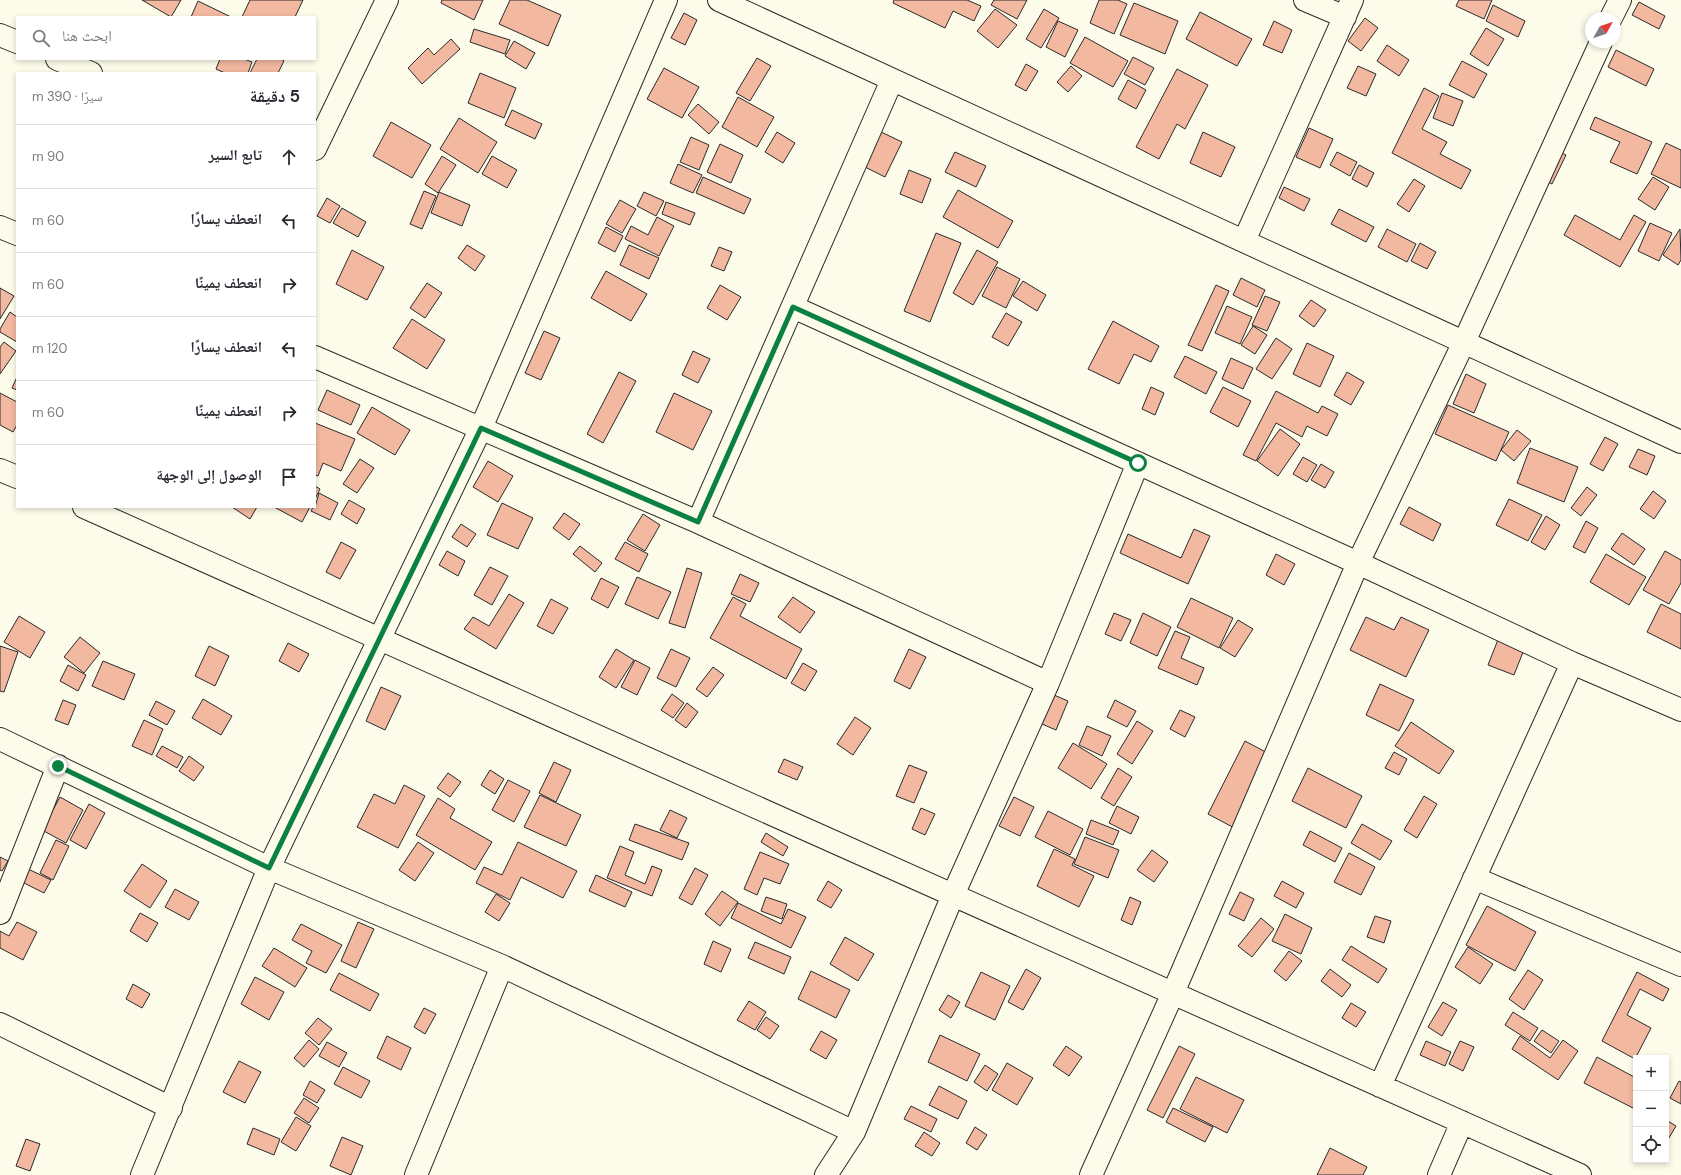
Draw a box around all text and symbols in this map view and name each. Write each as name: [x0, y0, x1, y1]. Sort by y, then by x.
north arrow: [1585, 12, 1621, 48]
search box: [16, 16, 316, 60]
text: ابحث هنا: [62, 26, 112, 46]
icon: search: [30, 27, 52, 49]
text: 5 دقيقة: [250, 85, 300, 107]
text: سيرًا · 390 m: [32, 88, 103, 105]
text: تابع السير: [208, 145, 262, 165]
icon: ahead: [278, 146, 300, 168]
text: 90 m: [32, 148, 64, 165]
text: انعطف يسارًا: [190, 209, 262, 229]
icon: left: [278, 210, 300, 232]
text: 60 m: [32, 212, 64, 229]
text: انعطف يمينًا: [195, 273, 262, 293]
icon: right: [278, 274, 300, 296]
text: 60 m: [32, 276, 64, 293]
text: انعطف يسارًا: [190, 337, 262, 357]
icon: left: [278, 338, 300, 360]
text: 120 m: [32, 340, 67, 357]
text: انعطف يمينًا: [195, 401, 262, 421]
icon: right: [278, 402, 300, 424]
text: 60 m: [32, 404, 64, 421]
route start: [1129, 454, 1147, 472]
text: الوصول إلى الوجهة: [156, 465, 262, 485]
icon: arrive: [278, 466, 300, 488]
route end: [49, 757, 67, 775]
map controls: [1633, 1055, 1669, 1163]
button: +: [1633, 1055, 1669, 1091]
button: −: [1633, 1091, 1669, 1127]
button: locate: [1633, 1127, 1669, 1163]

